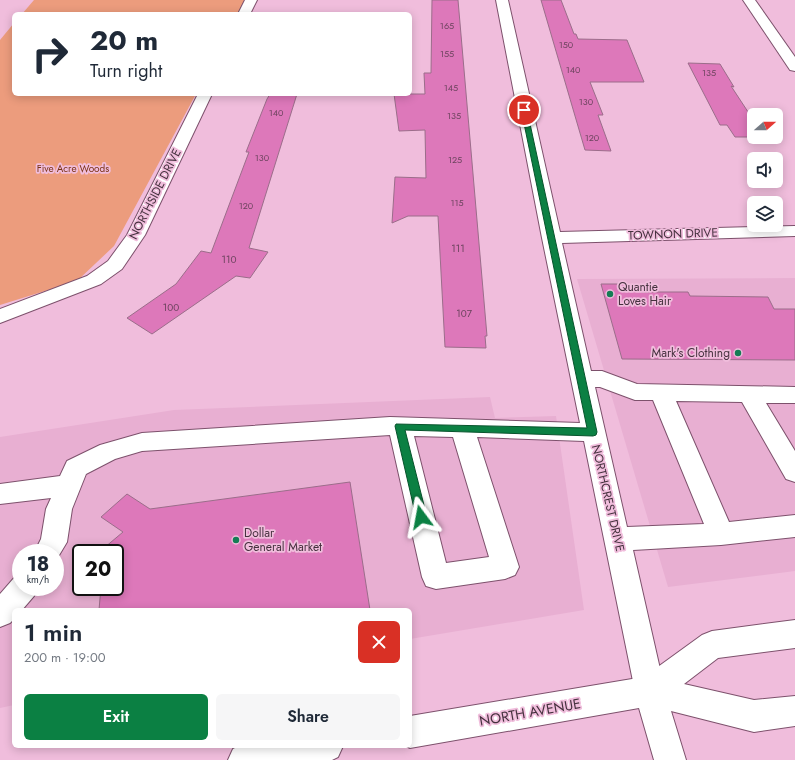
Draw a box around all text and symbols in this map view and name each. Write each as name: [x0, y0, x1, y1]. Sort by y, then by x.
house number: 165: [440, 19, 454, 32]
text: 20 m: [90, 20, 158, 61]
icon: right: [24, 28, 76, 80]
house number: 150: [559, 38, 574, 51]
house number: 155: [440, 47, 454, 60]
text: Turn right: [90, 58, 162, 84]
house number: 140: [566, 63, 581, 76]
house number: 135: [702, 66, 716, 79]
house number: 145: [444, 81, 458, 94]
pin: [507, 93, 541, 127]
house number: 130: [579, 95, 594, 108]
icon: arrive: [513, 99, 535, 121]
house number: 140: [269, 106, 284, 119]
north arrow: [747, 108, 783, 144]
map controls: [747, 108, 783, 232]
house number: 135: [447, 109, 461, 122]
house number: 120: [585, 131, 600, 144]
street label: NORTHSIDE DRIVE: [124, 145, 186, 243]
house number: 130: [255, 151, 270, 164]
button: sound: [747, 152, 783, 188]
house number: 125: [448, 153, 462, 166]
park label: Five Acre Woods: [37, 161, 109, 176]
house number: 115: [450, 196, 464, 209]
button: layers: [747, 196, 783, 232]
house number: 120: [239, 199, 254, 212]
street label: TOWNON DRIVE: [628, 223, 718, 245]
house number: 111: [451, 241, 465, 256]
house number: 110: [222, 252, 237, 267]
place label: Quantie Loves Hair: [618, 278, 672, 310]
marker: Quantie Loves Hair: [605, 289, 615, 299]
house number: 100: [163, 300, 179, 315]
house number: 107: [456, 306, 473, 321]
place label: Mark's Clothing: [651, 344, 730, 362]
marker: Mark's Clothing: [733, 348, 743, 358]
street label: NORTHCREST DRIVE: [587, 443, 629, 553]
position arrow: [400, 496, 442, 538]
place label: Dollar General Market: [244, 524, 322, 556]
marker: Dollar General Market: [231, 535, 241, 545]
speed limit sign: 20: [72, 544, 124, 596]
text: 18: [27, 550, 49, 579]
text: km/h: [27, 572, 49, 587]
text: 1 min: [24, 615, 82, 650]
button: close: [358, 621, 400, 663]
text: 200 m · 19:00: [24, 648, 106, 667]
street label: NORTH AVENUE: [478, 693, 582, 731]
button: Exit: [24, 694, 208, 740]
button: Share: [216, 694, 400, 740]

